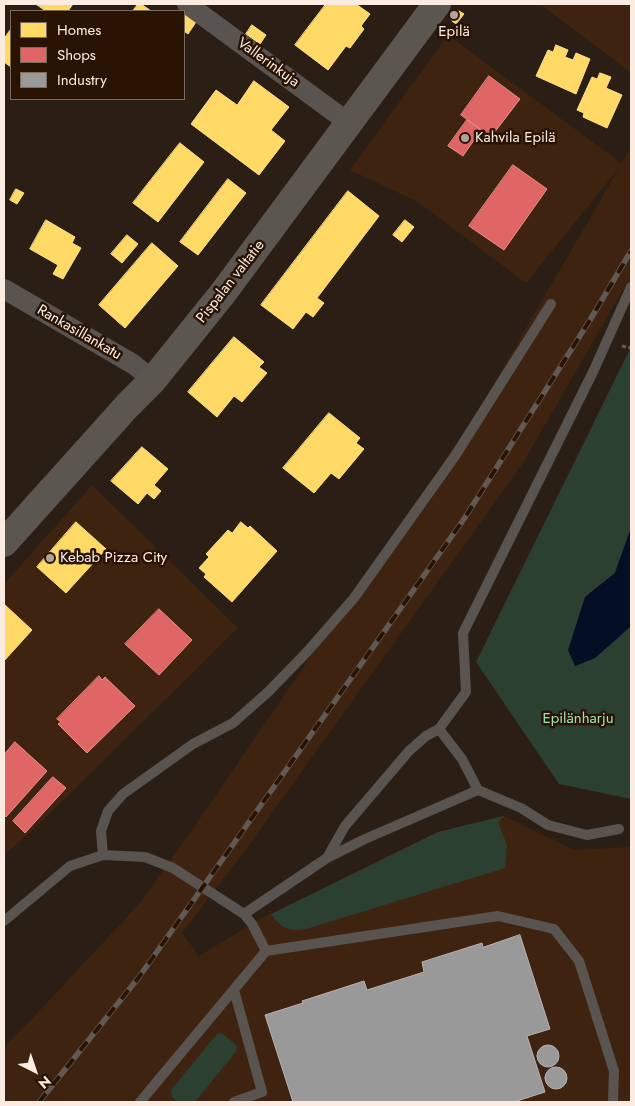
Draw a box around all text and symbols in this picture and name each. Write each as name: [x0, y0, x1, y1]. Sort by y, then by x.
marker: Epilä: [448, 9, 460, 21]
legend: [10, 10, 185, 100]
text: Homes: [57, 19, 101, 41]
place label: Epilä: [438, 23, 470, 41]
street label: Vallerinkuja: [233, 34, 303, 92]
text: Shops: [57, 44, 96, 66]
text: Industry: [57, 69, 107, 91]
place label: Kahvila Epilä: [475, 129, 556, 147]
marker: Kahvila Epilä: [459, 132, 471, 144]
street label: Pispalan valtatie: [193, 237, 269, 327]
street label: Rankasillankatu: [34, 302, 124, 364]
place label: Kebab Pizza City: [60, 549, 167, 567]
marker: Kebab Pizza City: [44, 552, 56, 564]
park label: Epilänharju: [542, 710, 614, 728]
north arrow: [10, 1046, 60, 1096]
text: N: [34, 1071, 56, 1094]

